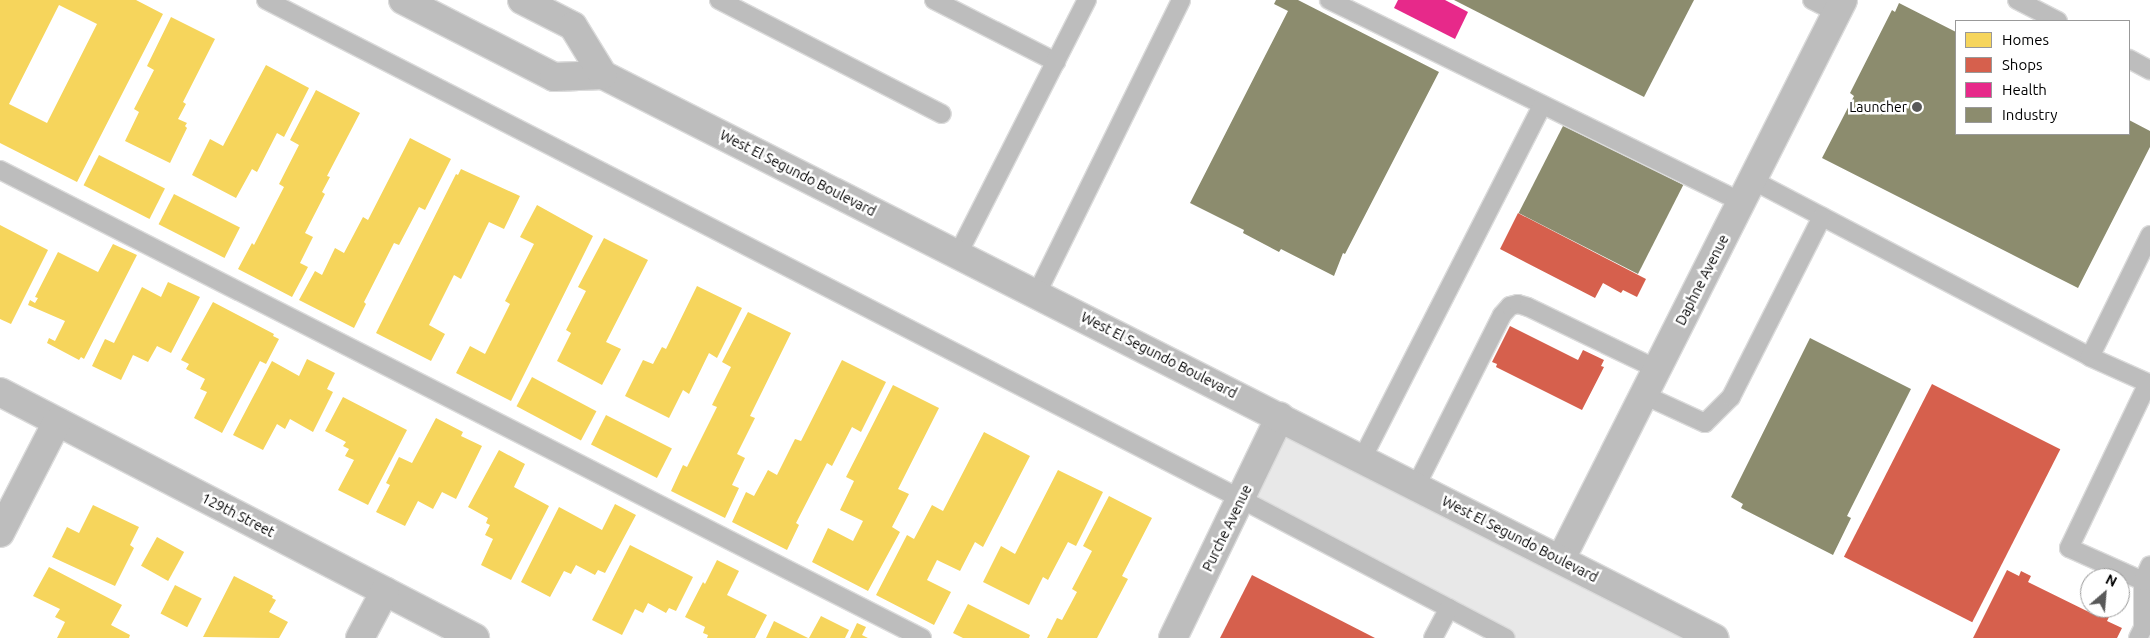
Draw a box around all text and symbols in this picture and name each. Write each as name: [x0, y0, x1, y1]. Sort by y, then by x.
legend: [1955, 20, 2130, 135]
text: Homes: [2002, 31, 2049, 48]
text: Shops: [2002, 56, 2043, 73]
text: Health: [2002, 81, 2047, 98]
place label: Launcher: [1849, 99, 1907, 115]
marker: Launcher: [1911, 101, 1923, 113]
text: Industry: [2002, 106, 2057, 123]
street label: West El Segundo Boulevard: [717, 126, 879, 220]
street label: Daphne Avenue: [1672, 232, 1732, 328]
street label: West El Segundo Boulevard: [1078, 308, 1240, 402]
street label: Purche Avenue: [1199, 482, 1255, 574]
street label: 129th Street: [199, 489, 277, 541]
street label: West El Segundo Boulevard: [1439, 492, 1601, 586]
north arrow: [2080, 568, 2130, 618]
text: N: [2103, 571, 2120, 590]

